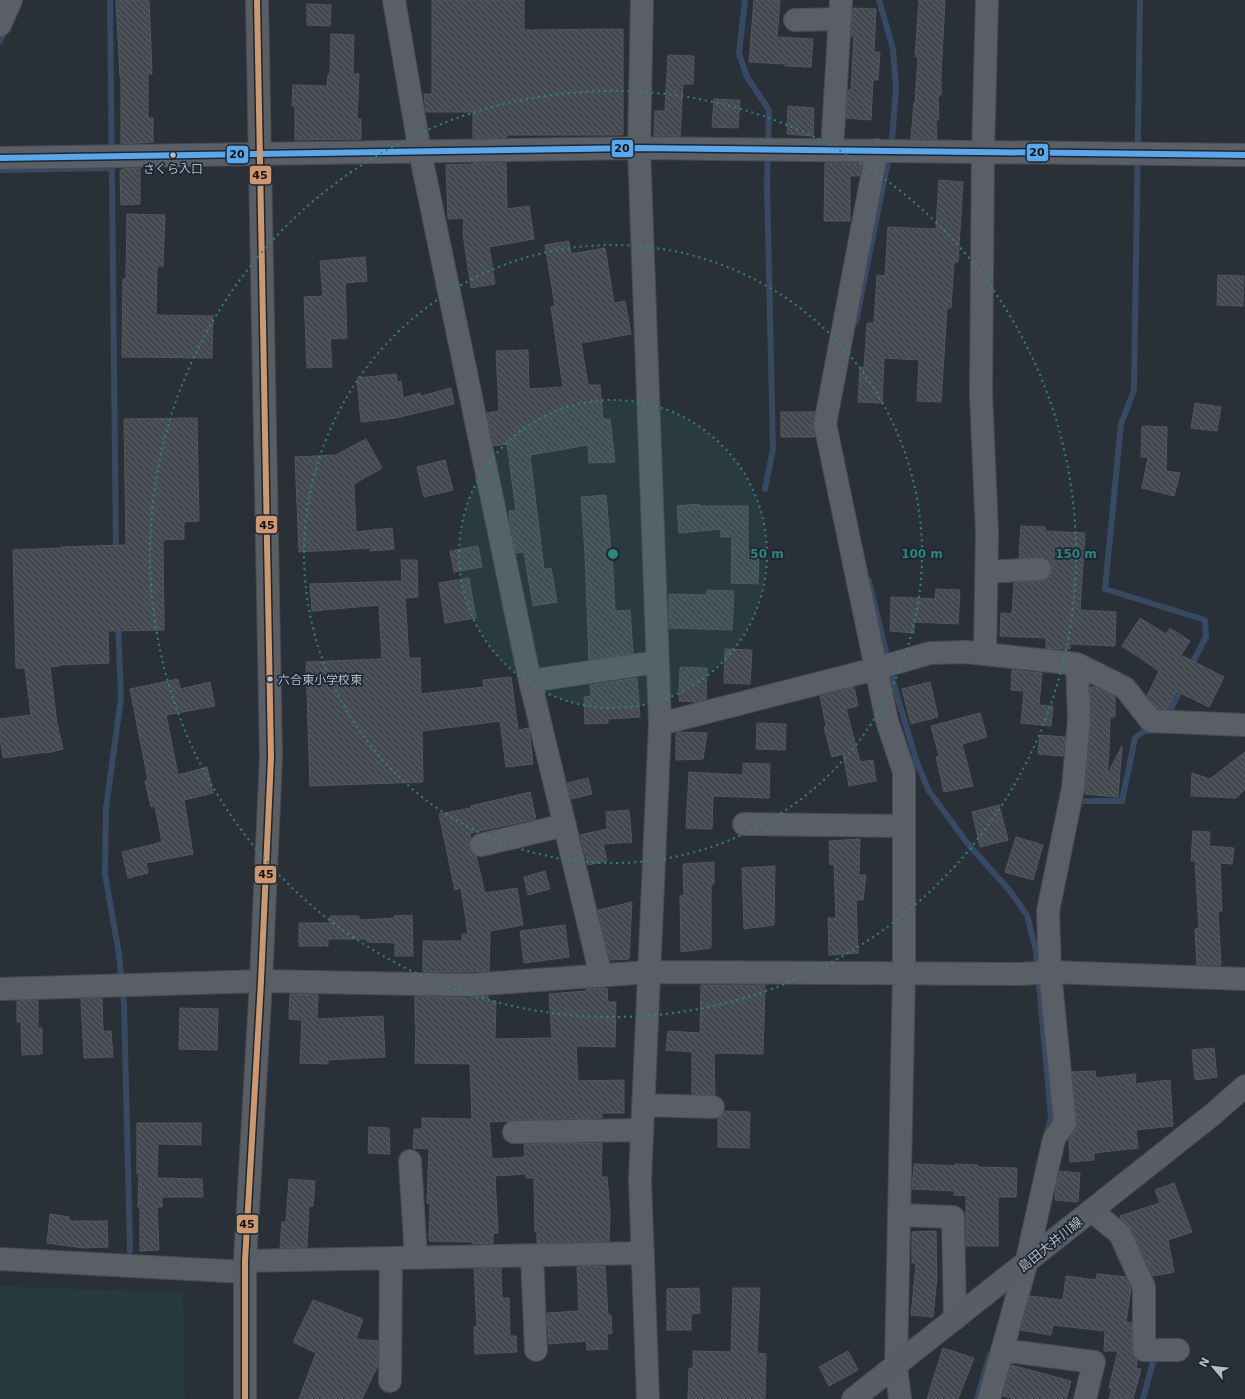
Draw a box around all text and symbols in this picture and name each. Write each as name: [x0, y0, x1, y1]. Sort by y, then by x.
line badge: 20: [611, 139, 634, 158]
text: 20: [614, 142, 630, 155]
line badge: 20: [1026, 143, 1049, 162]
line badge: 20: [226, 145, 249, 164]
text: 20: [1029, 146, 1045, 159]
text: 20: [229, 148, 245, 161]
marker: さくら入口: [168, 150, 178, 160]
place label: さくら入口: [143, 162, 203, 176]
line badge: 45: [249, 165, 272, 185]
text: 45: [252, 169, 268, 182]
line badge: 45: [255, 515, 278, 534]
text: 45: [259, 519, 275, 532]
centre of rings: [606, 547, 620, 561]
text: 50 m: [750, 547, 784, 561]
text: 100 m: [901, 547, 943, 561]
text: 150 m: [1055, 547, 1097, 561]
place label: 六合東小学校東: [278, 673, 362, 687]
marker: 六合東小学校東: [265, 674, 275, 684]
line badge: 45: [254, 865, 277, 884]
text: 45: [258, 868, 274, 881]
line badge: 45: [236, 1214, 259, 1234]
street label: 島田大井川線: [1015, 1214, 1085, 1275]
text: 45: [239, 1218, 255, 1231]
north arrow: [1193, 1347, 1233, 1387]
text: N: [1197, 1355, 1213, 1370]

